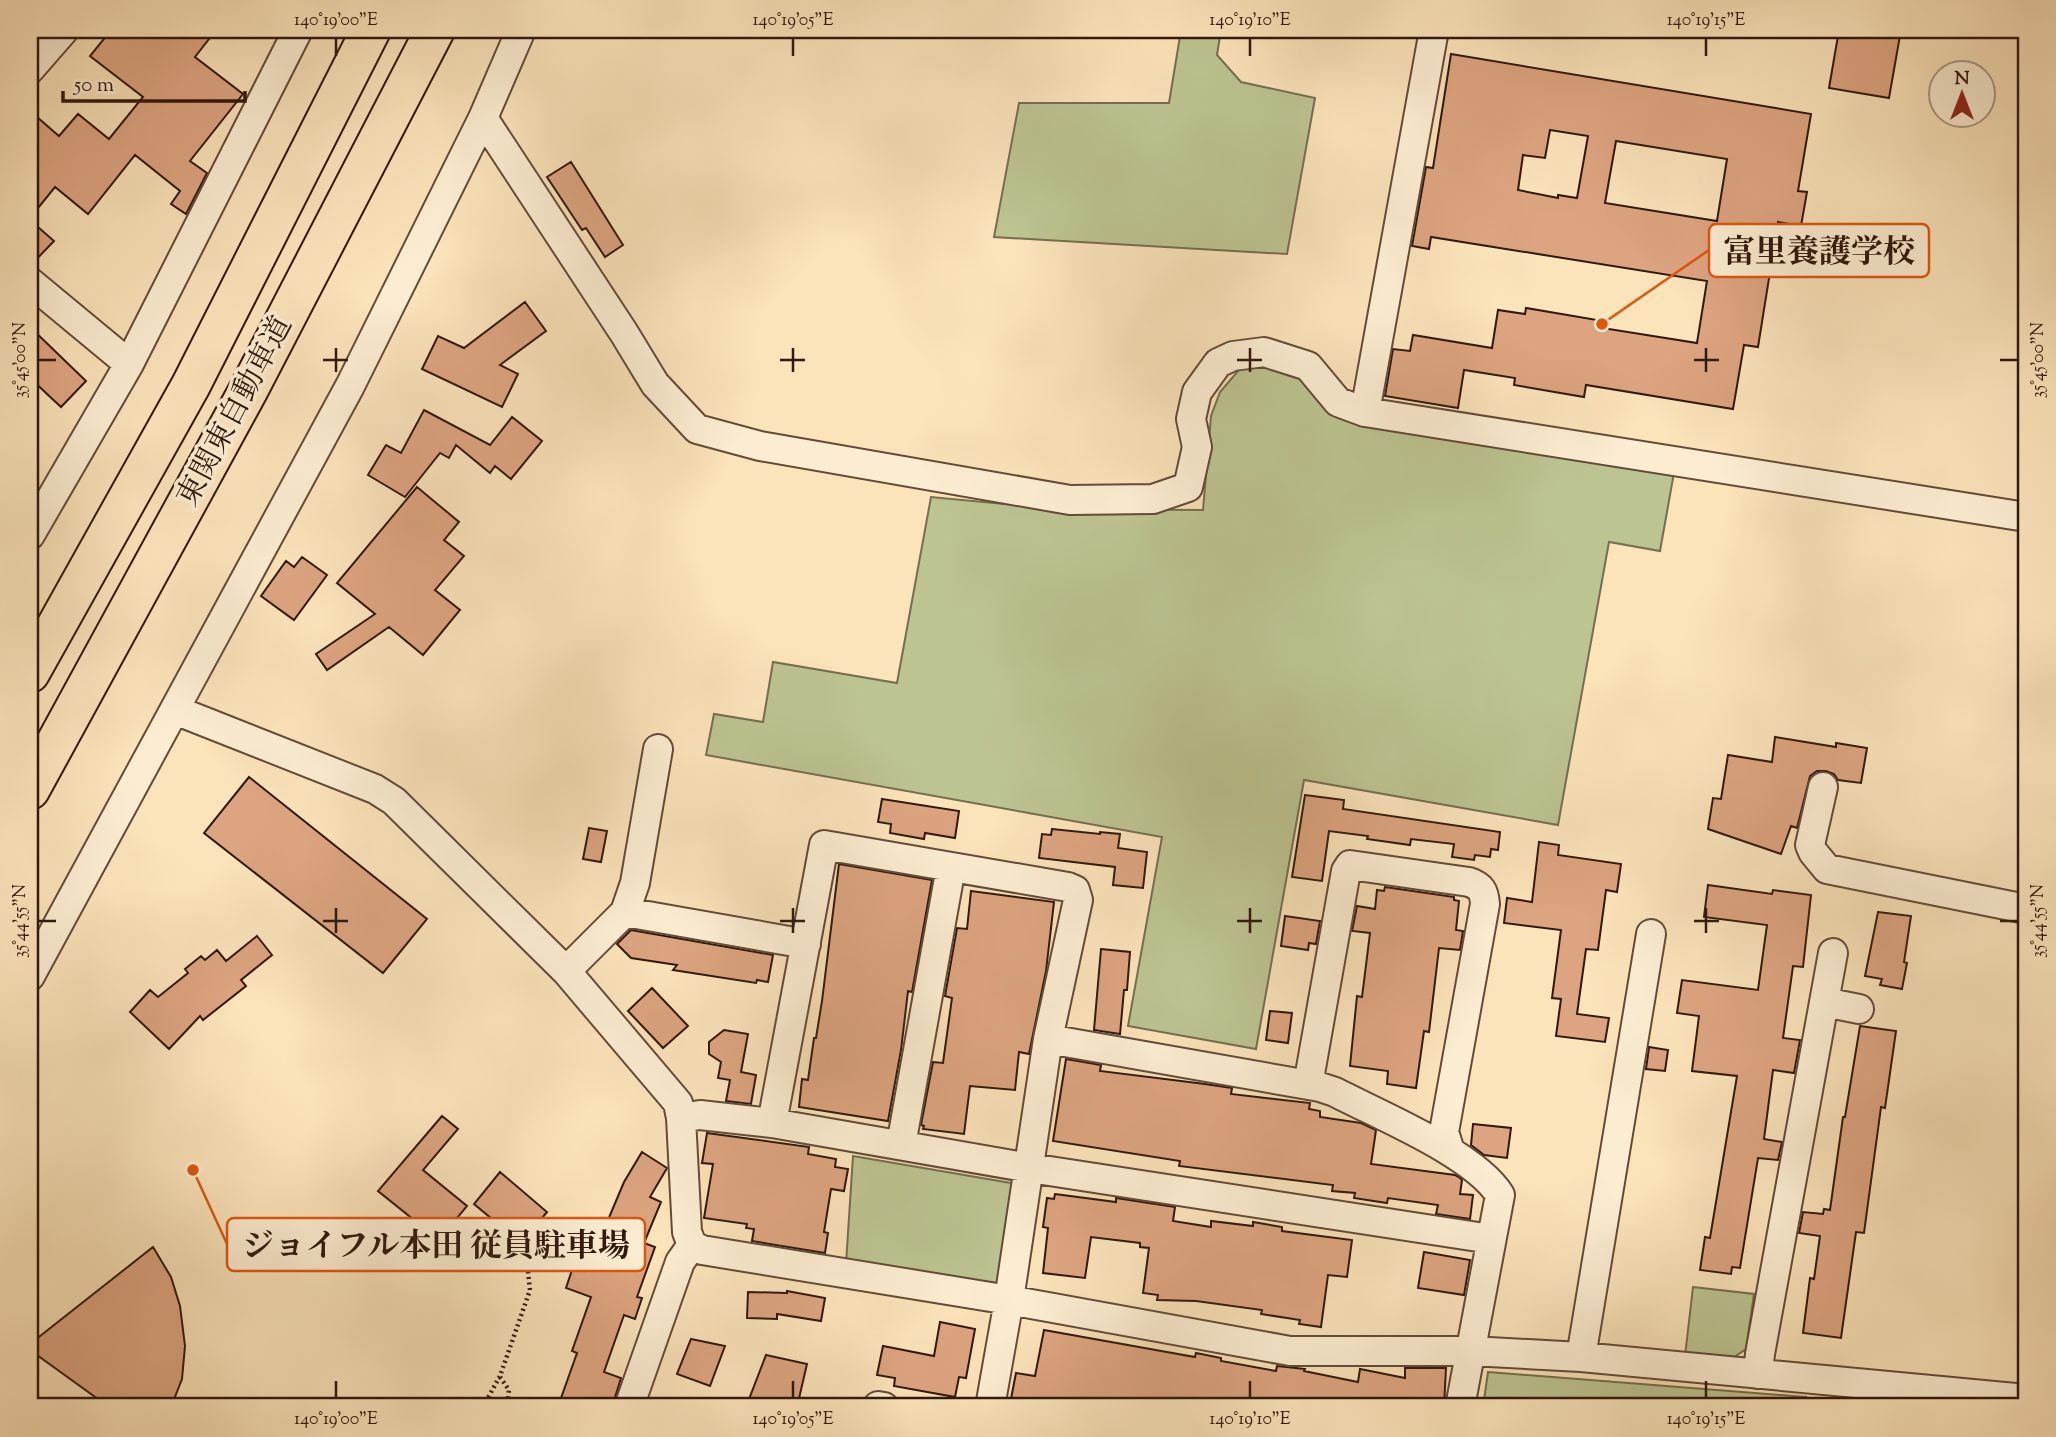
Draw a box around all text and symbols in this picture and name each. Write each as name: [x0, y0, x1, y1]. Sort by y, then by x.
text: 140°19'00"E: [294, 8, 378, 34]
text: 140°19'05"E: [753, 8, 834, 34]
text: 140°19'10"E: [1209, 8, 1291, 34]
text: 140°19'15"E: [1667, 8, 1745, 34]
scale bar: [63, 60, 245, 104]
north arrow: [1926, 60, 1996, 130]
text: N: [1954, 66, 1970, 93]
text: 50 m: [73, 71, 114, 101]
callout: 富里養護学校: [1709, 224, 1929, 277]
text: 富里養護学校: [1723, 231, 1915, 277]
street label: 東関東自動車道: [168, 309, 304, 515]
text: 35°45'00"N: [8, 322, 34, 398]
text: 35°45'00"N: [2026, 322, 2052, 398]
text: 35°44'55"N: [8, 884, 34, 958]
text: 35°44'55"N: [2026, 884, 2052, 958]
callout: ジョイフル本田 従員駐車場: [227, 1218, 645, 1271]
text: ジョイフル本田 従員駐車場: [242, 1225, 630, 1271]
text: 140°19'00"E: [294, 1407, 378, 1433]
text: 140°19'05"E: [753, 1407, 834, 1433]
text: 140°19'10"E: [1209, 1407, 1291, 1433]
text: 140°19'15"E: [1667, 1407, 1745, 1433]

